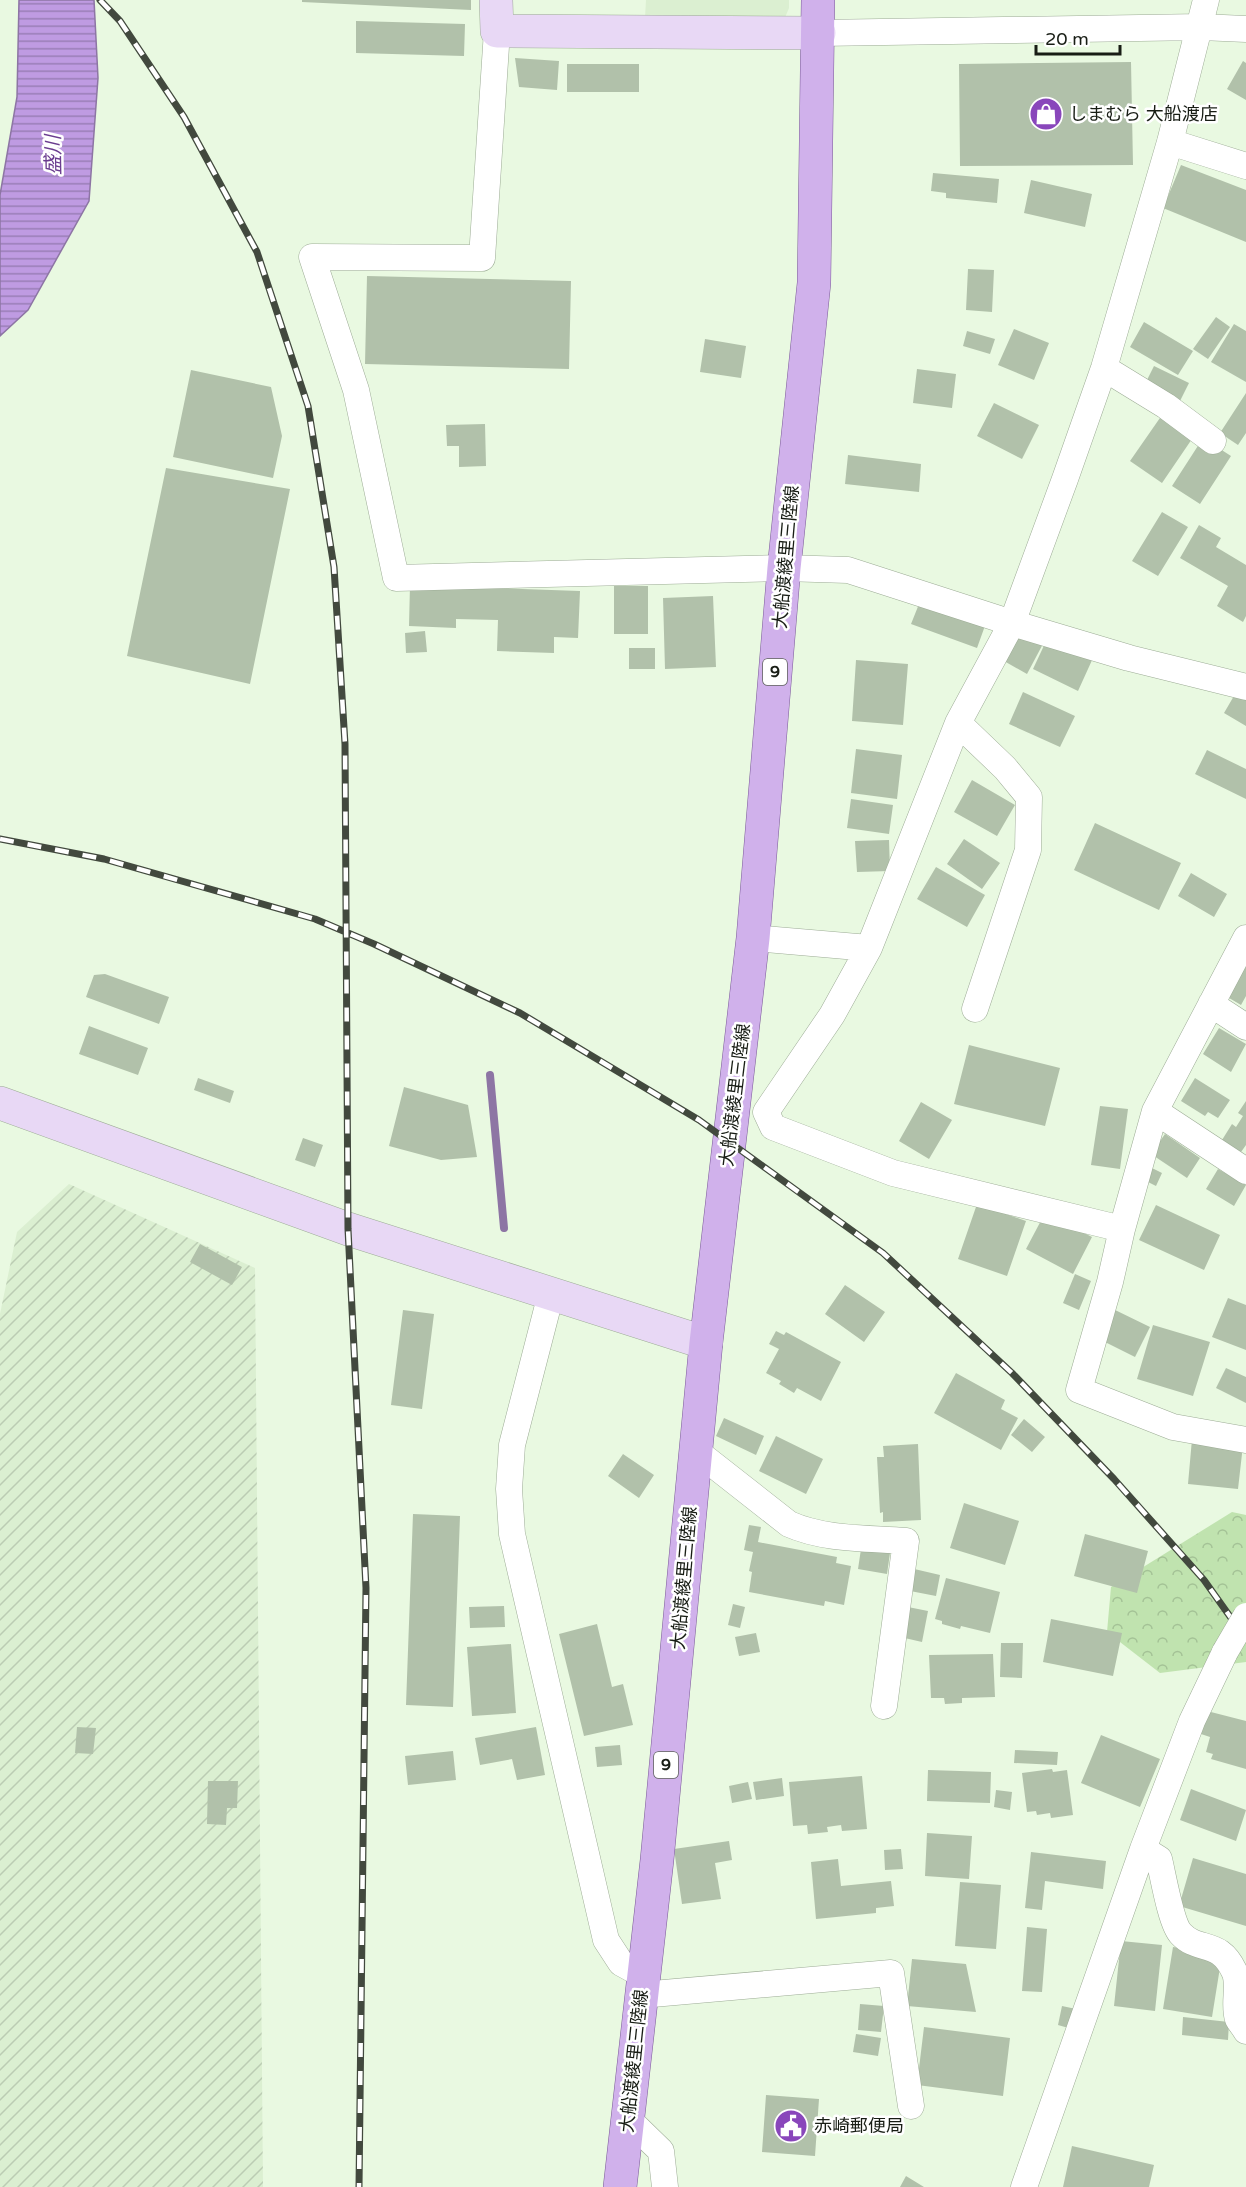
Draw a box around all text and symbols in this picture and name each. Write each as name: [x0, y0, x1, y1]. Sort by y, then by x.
scale bar: [1036, 18, 1120, 56]
text: 20 m: [1045, 28, 1089, 50]
shop icon: しまむら 大船渡店: [1028, 96, 1064, 132]
place label: しまむら 大船渡店: [1069, 103, 1218, 125]
water label: 盛川: [42, 133, 66, 175]
street label: 大船渡綾里三陸線: [769, 484, 803, 630]
road number: 9: [763, 659, 787, 685]
street label: 大船渡綾里三陸線: [715, 1022, 755, 1168]
street label: 大船渡綾里三陸線: [667, 1505, 701, 1651]
road number: 9: [654, 1752, 678, 1778]
street label: 大船渡綾里三陸線: [616, 1988, 652, 2134]
public building icon: 赤崎郵便局: [773, 2108, 809, 2144]
place label: 赤崎郵便局: [814, 2115, 904, 2137]

